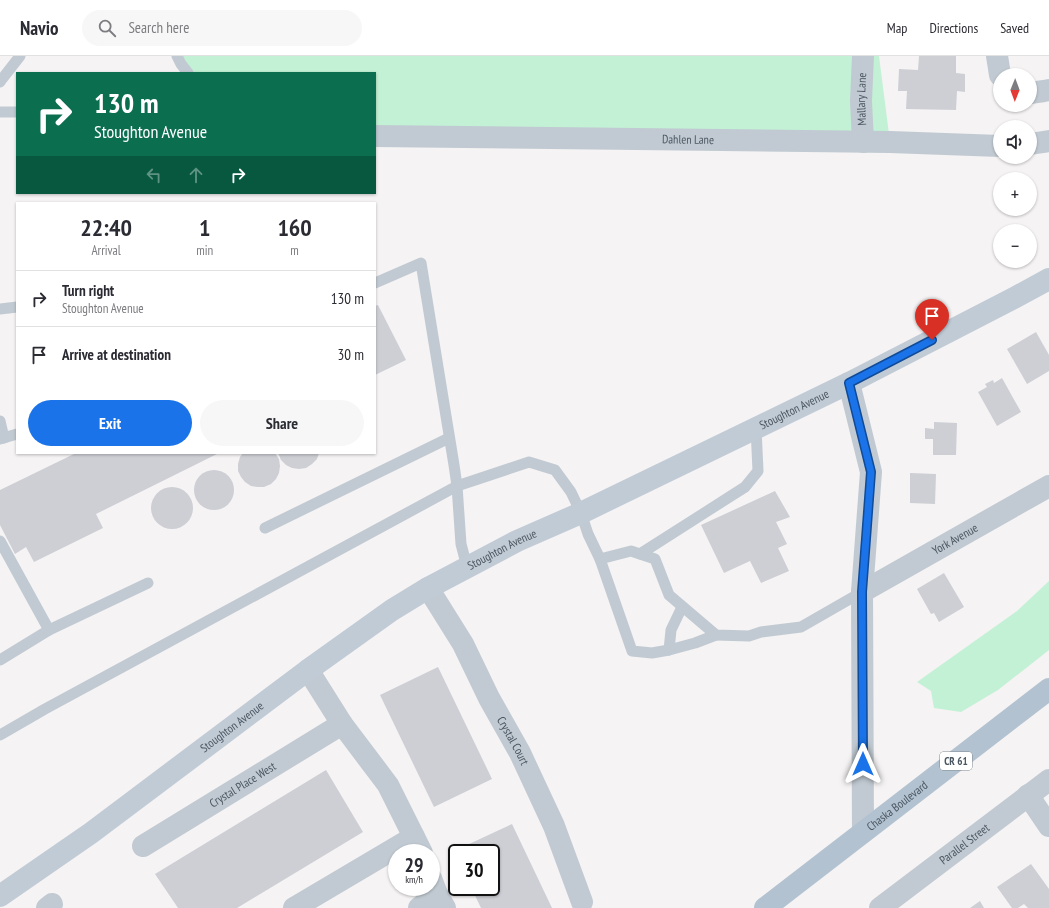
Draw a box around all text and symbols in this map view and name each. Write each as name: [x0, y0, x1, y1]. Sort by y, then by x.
search box: [82, 10, 362, 46]
text: Navio: [20, 16, 58, 40]
icon: search: [96, 17, 118, 39]
text: Search here: [128, 18, 189, 37]
text: Map: [887, 19, 907, 37]
text: Directions: [929, 19, 978, 37]
text: Saved: [1000, 19, 1029, 37]
north arrow: [993, 68, 1037, 112]
map controls: [993, 68, 1037, 268]
street label: Mallary Lane: [853, 72, 869, 126]
text: 130 m: [94, 84, 158, 121]
icon: right: [28, 88, 80, 140]
text: Stoughton Avenue: [94, 120, 207, 143]
button: sound: [993, 120, 1037, 164]
street label: Dahlen Lane: [662, 131, 714, 147]
icon: left: [143, 164, 165, 186]
icon: ahead: [185, 164, 207, 186]
icon: right: [227, 164, 249, 186]
button: +: [993, 172, 1037, 216]
text: 22:40: [80, 212, 132, 243]
text: 1: [199, 212, 210, 243]
text: 160: [277, 212, 312, 243]
button: −: [993, 224, 1037, 268]
text: Arrival: [91, 242, 121, 259]
text: min: [196, 242, 213, 259]
text: m: [290, 242, 299, 259]
text: Turn right: [62, 281, 114, 300]
icon: right: [28, 288, 50, 310]
text: 130 m: [331, 289, 364, 308]
pin: [915, 299, 949, 340]
text: Stoughton Avenue: [62, 300, 144, 317]
icon: arrive: [921, 305, 943, 327]
icon: arrive: [28, 344, 50, 366]
text: Arrive at destination: [62, 345, 171, 364]
text: 30 m: [338, 345, 364, 364]
street label: Stoughton Avenue: [757, 386, 831, 432]
button: Exit: [28, 400, 192, 446]
button: Share: [200, 400, 364, 446]
street label: York Avenue: [929, 520, 980, 558]
street label: Stoughton Avenue: [465, 525, 539, 573]
street label: Stoughton Avenue: [197, 698, 266, 755]
street label: Crystal Court: [494, 714, 533, 768]
position arrow: [842, 743, 884, 785]
road number: CR 61: [940, 752, 972, 770]
street label: Crystal Place West: [207, 758, 279, 810]
street label: Chaska Boulevard: [863, 777, 931, 834]
street label: Parallel Street: [936, 819, 993, 867]
speed limit sign: 30: [448, 844, 500, 896]
text: 29: [404, 852, 424, 878]
text: km/h: [405, 873, 423, 886]

